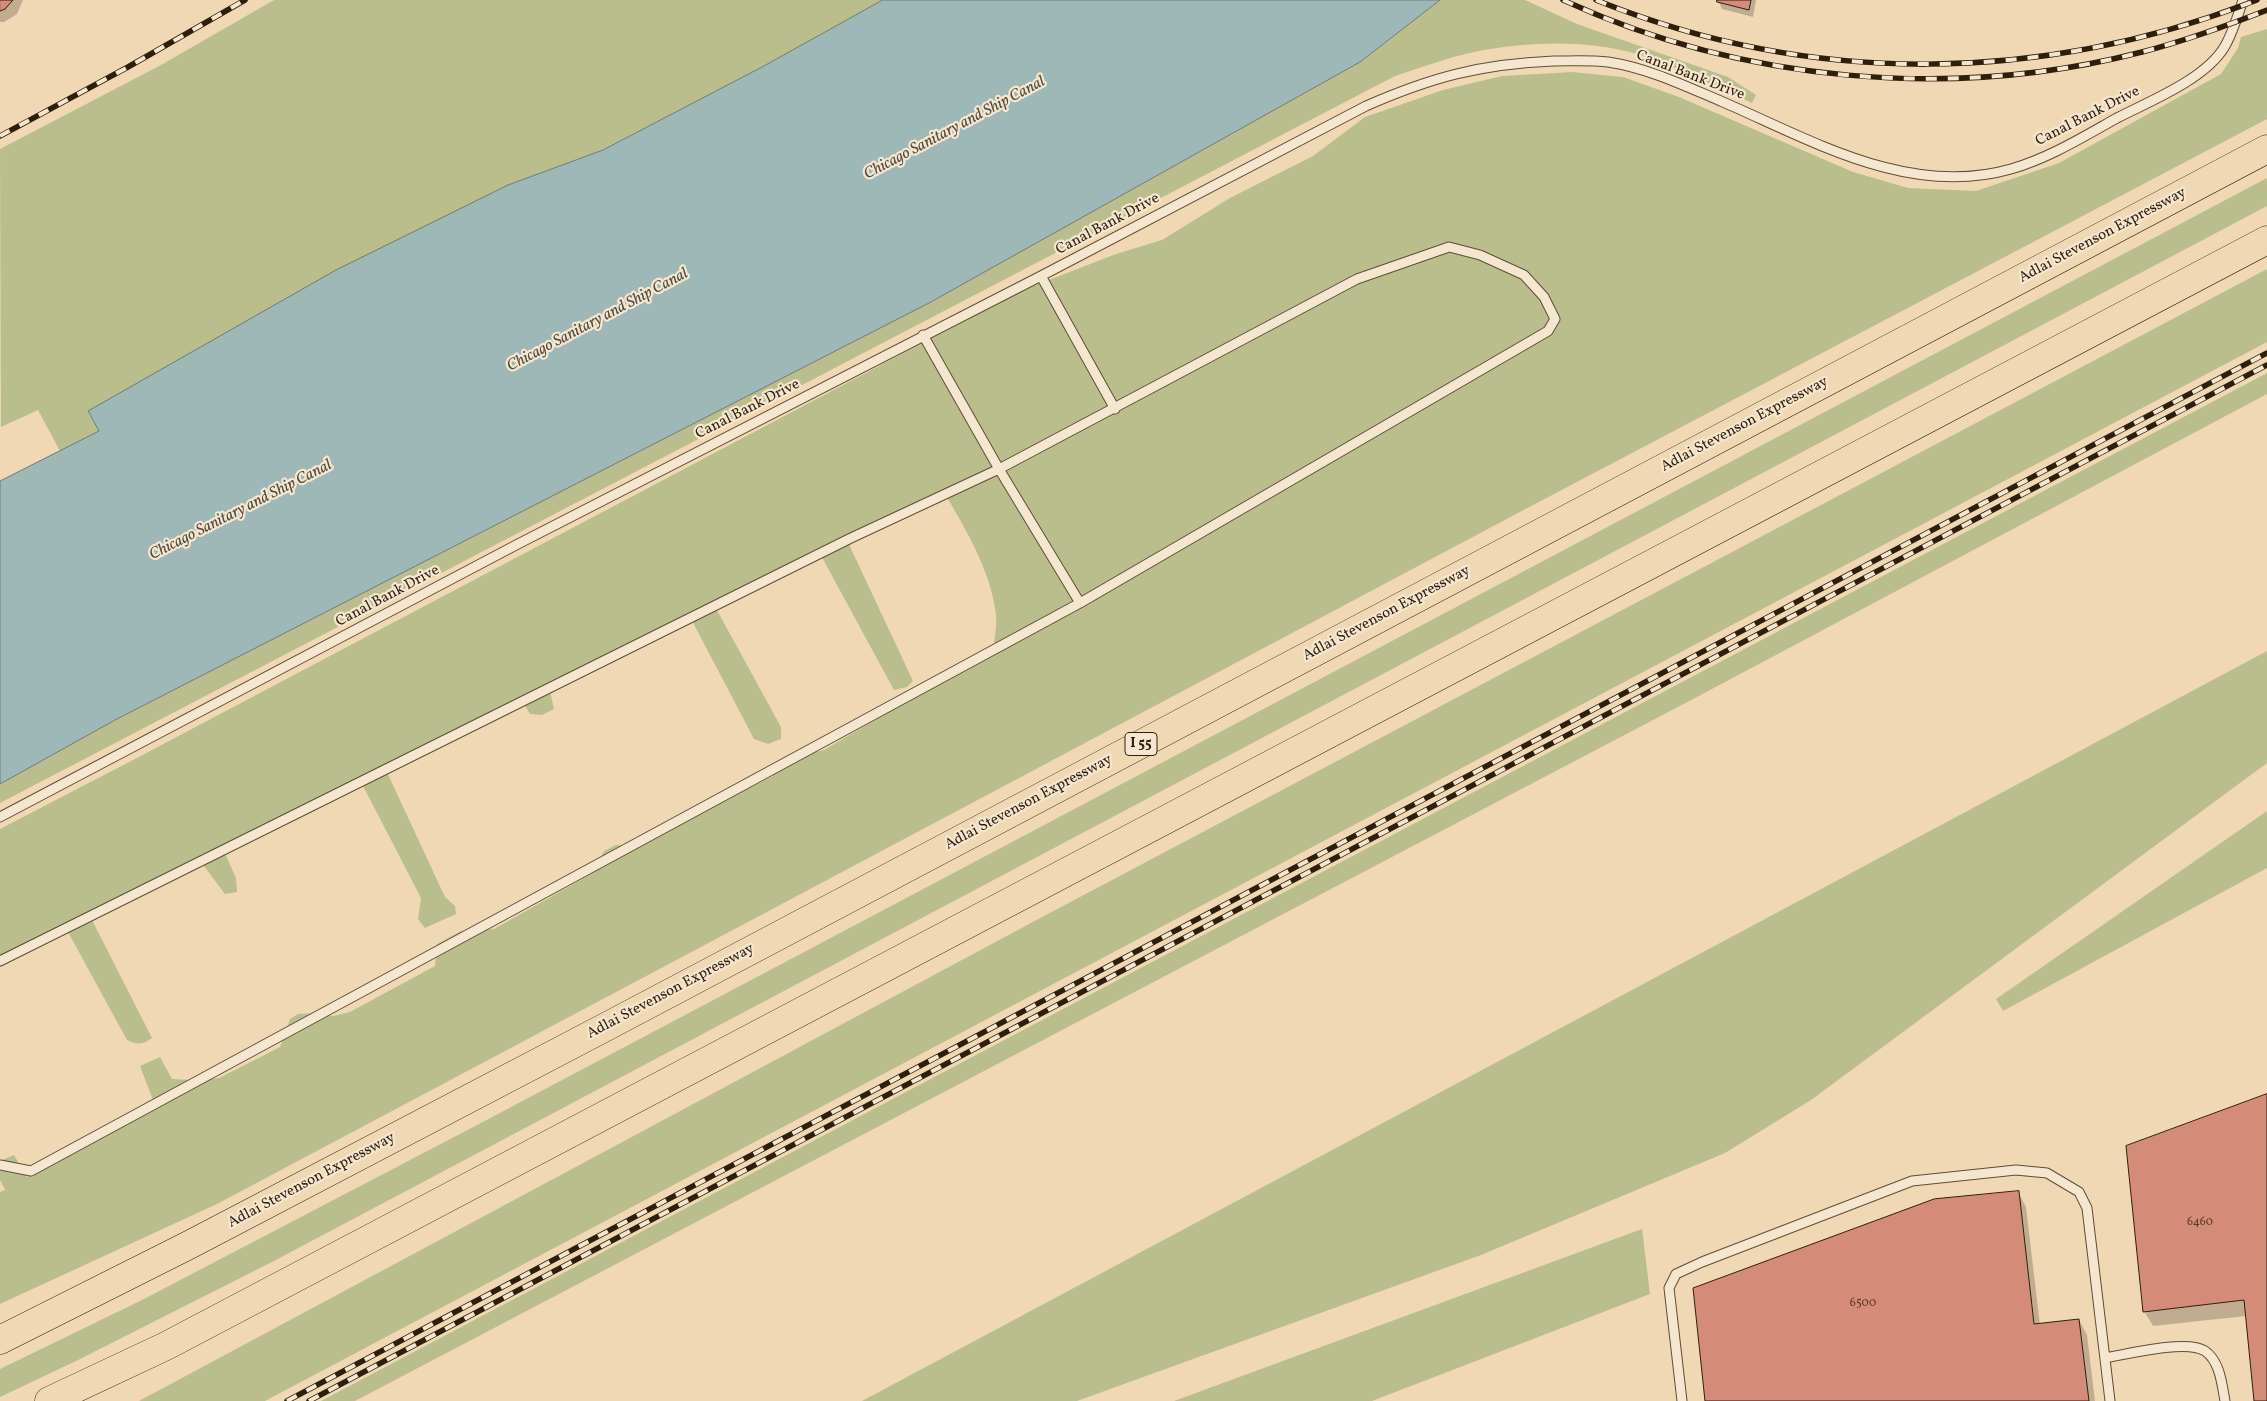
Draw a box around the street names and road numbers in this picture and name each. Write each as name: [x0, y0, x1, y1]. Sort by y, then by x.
street label: Canal Bank Drive: [1633, 47, 1747, 105]
street label: Canal Bank Drive: [2033, 83, 2143, 151]
street label: Adlai Stevenson Expressway: [2016, 184, 2190, 288]
street label: Canal Bank Drive: [1053, 190, 1163, 260]
street label: Adlai Stevenson Expressway: [1658, 373, 1832, 477]
street label: Canal Bank Drive: [693, 376, 803, 444]
street label: Canal Bank Drive: [333, 562, 443, 632]
street label: Adlai Stevenson Expressway: [1300, 562, 1474, 666]
road number: I 55: [1125, 732, 1157, 756]
street label: Adlai Stevenson Expressway: [942, 751, 1116, 855]
street label: Adlai Stevenson Expressway: [584, 940, 758, 1044]
street label: Adlai Stevenson Expressway: [225, 1129, 399, 1233]

